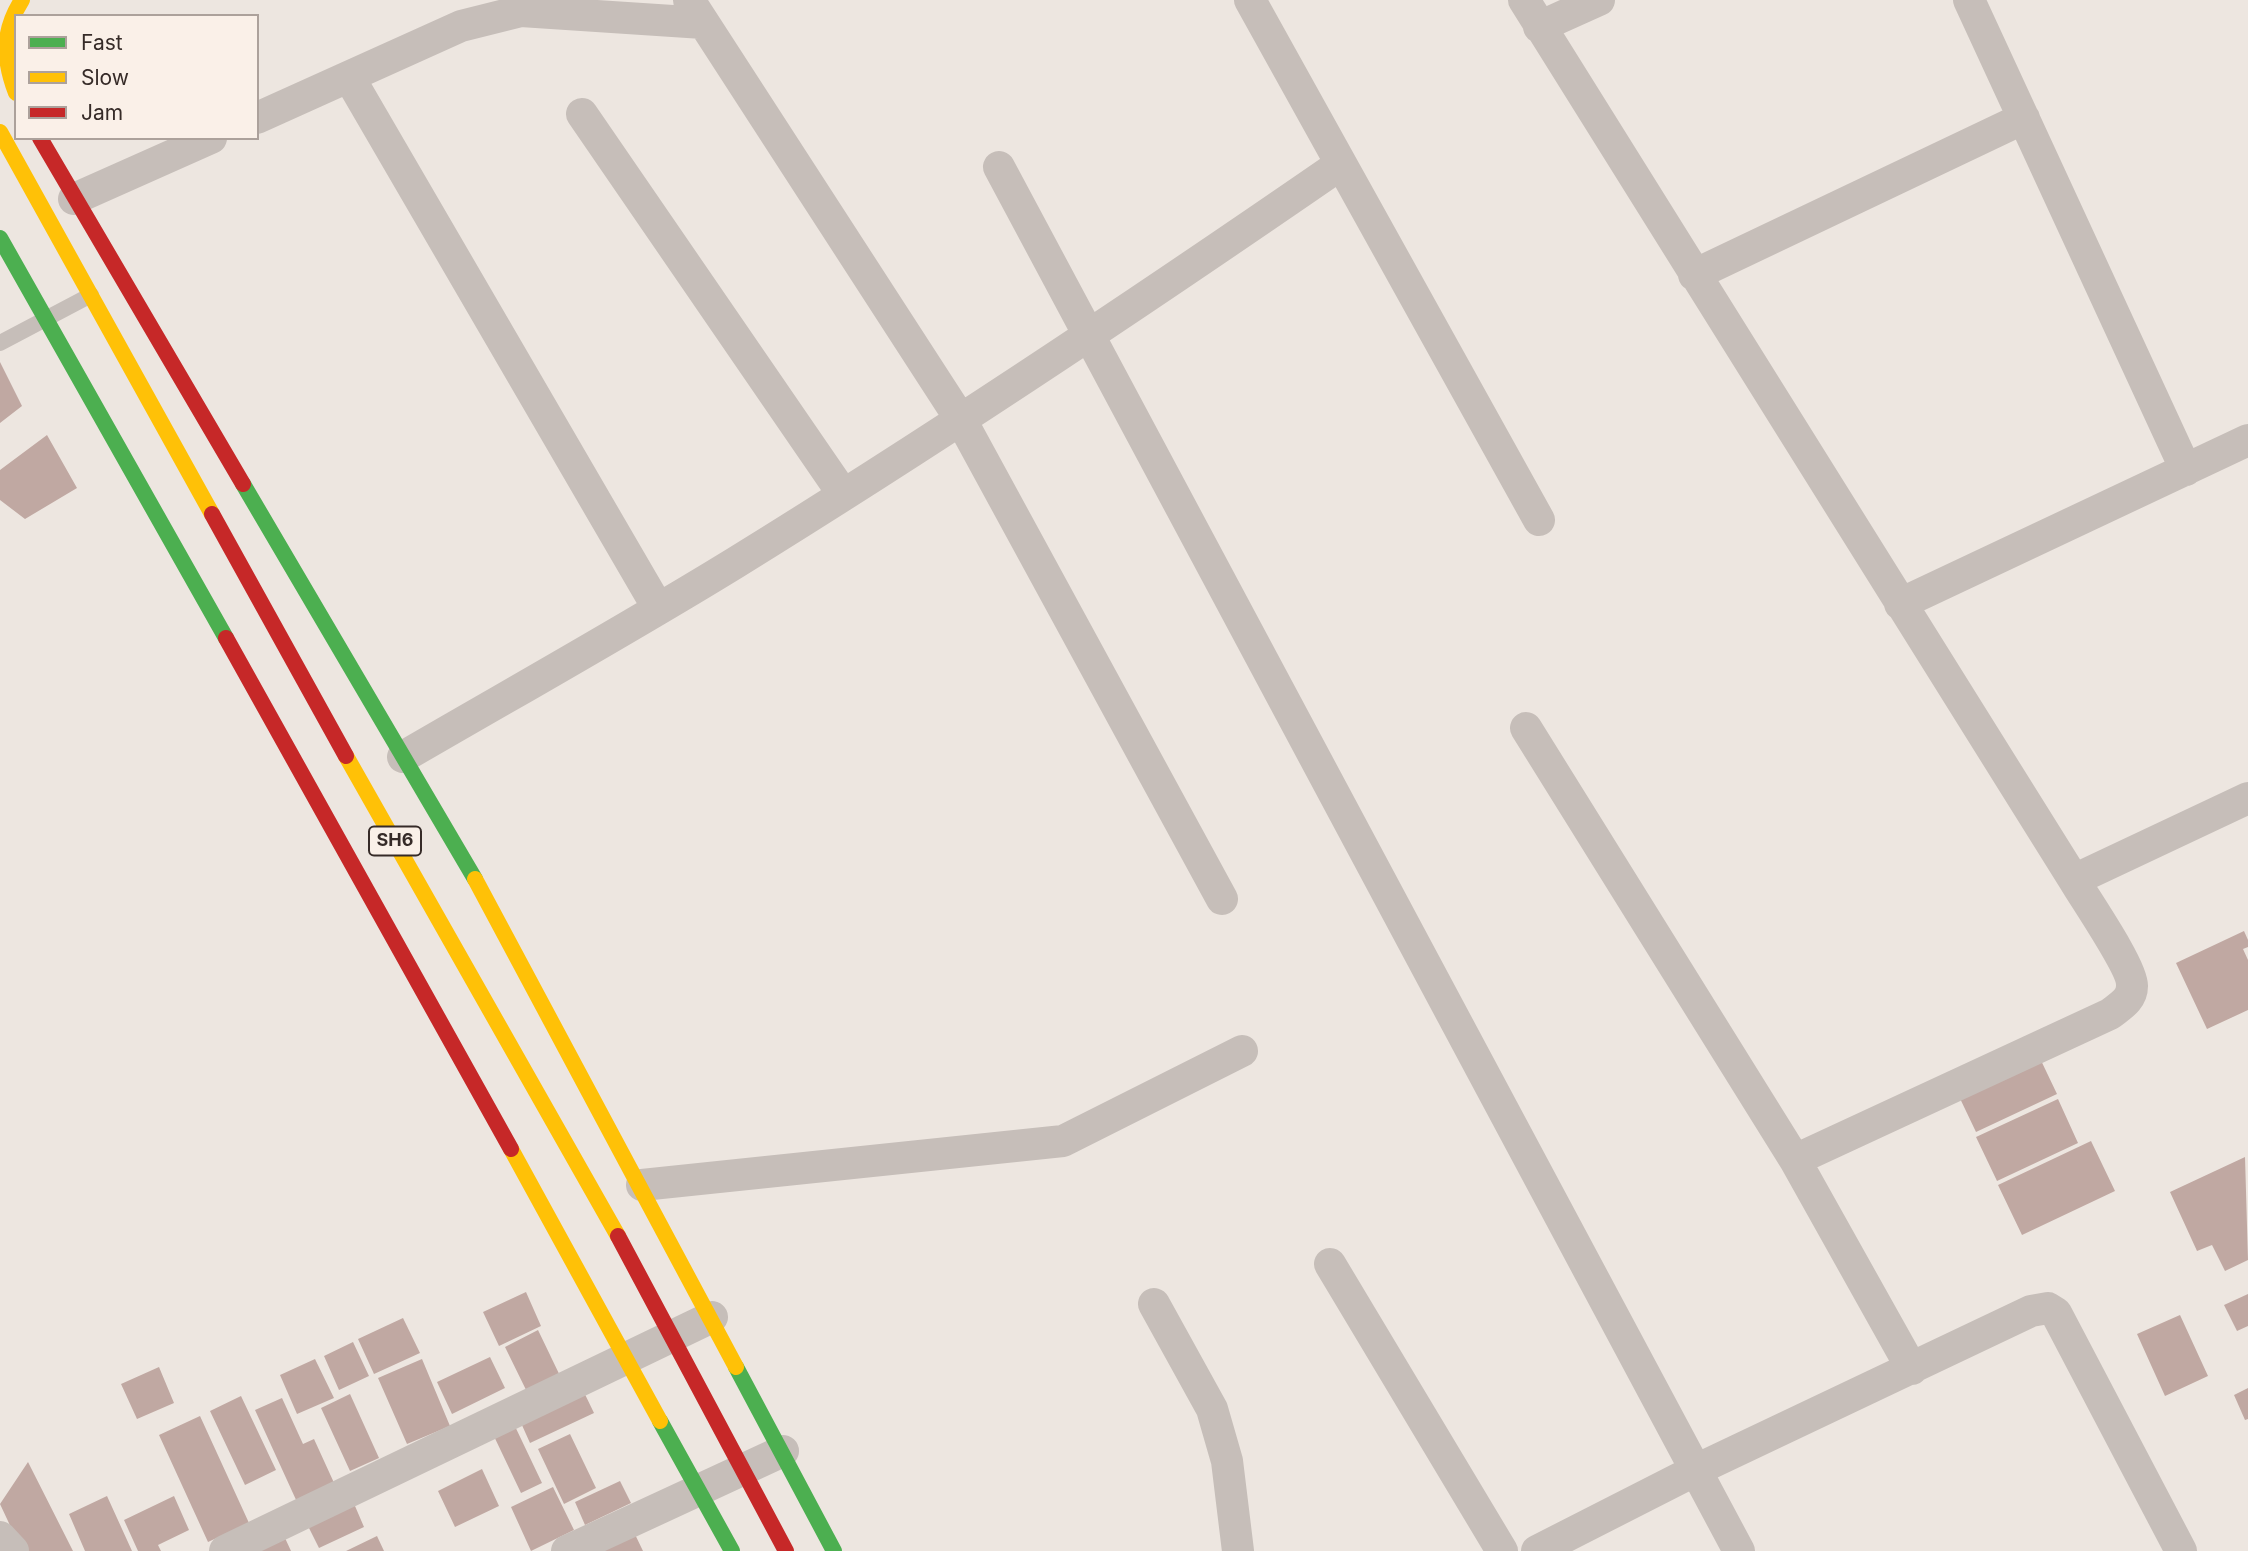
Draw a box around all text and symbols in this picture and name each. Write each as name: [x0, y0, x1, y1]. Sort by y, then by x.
legend: [14, 14, 259, 140]
text: Fast: [81, 30, 123, 55]
text: Slow: [81, 65, 129, 90]
text: Jam: [81, 100, 123, 125]
road number: SH6: [369, 826, 421, 856]

